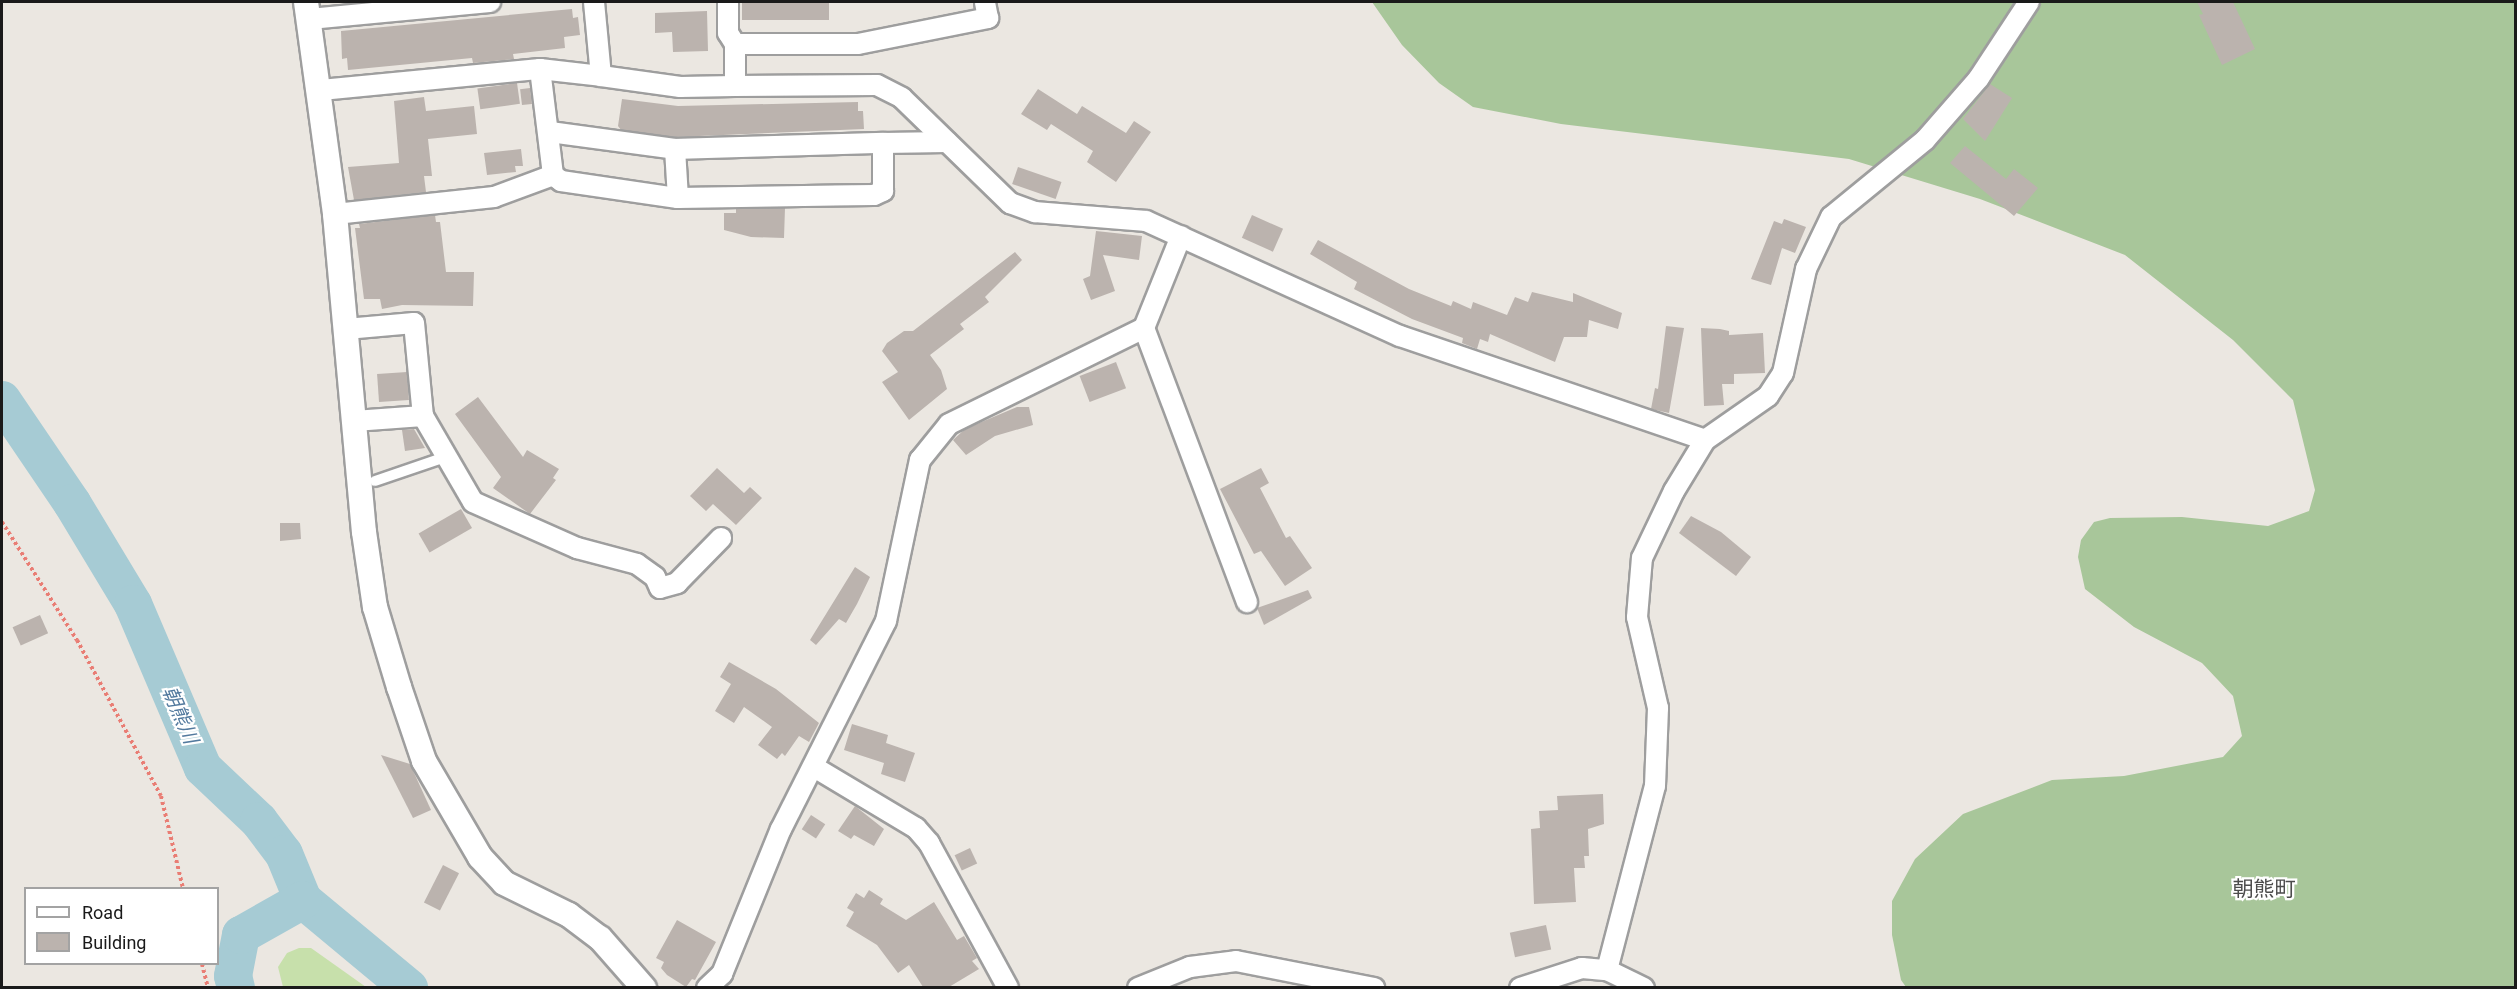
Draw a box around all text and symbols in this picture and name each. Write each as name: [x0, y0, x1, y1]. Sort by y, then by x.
water label: 朝熊川: [157, 683, 203, 747]
district label: 朝熊町: [2233, 876, 2295, 902]
legend: [24, 887, 219, 965]
text: Road: [82, 902, 123, 923]
text: Building: [82, 932, 146, 953]

